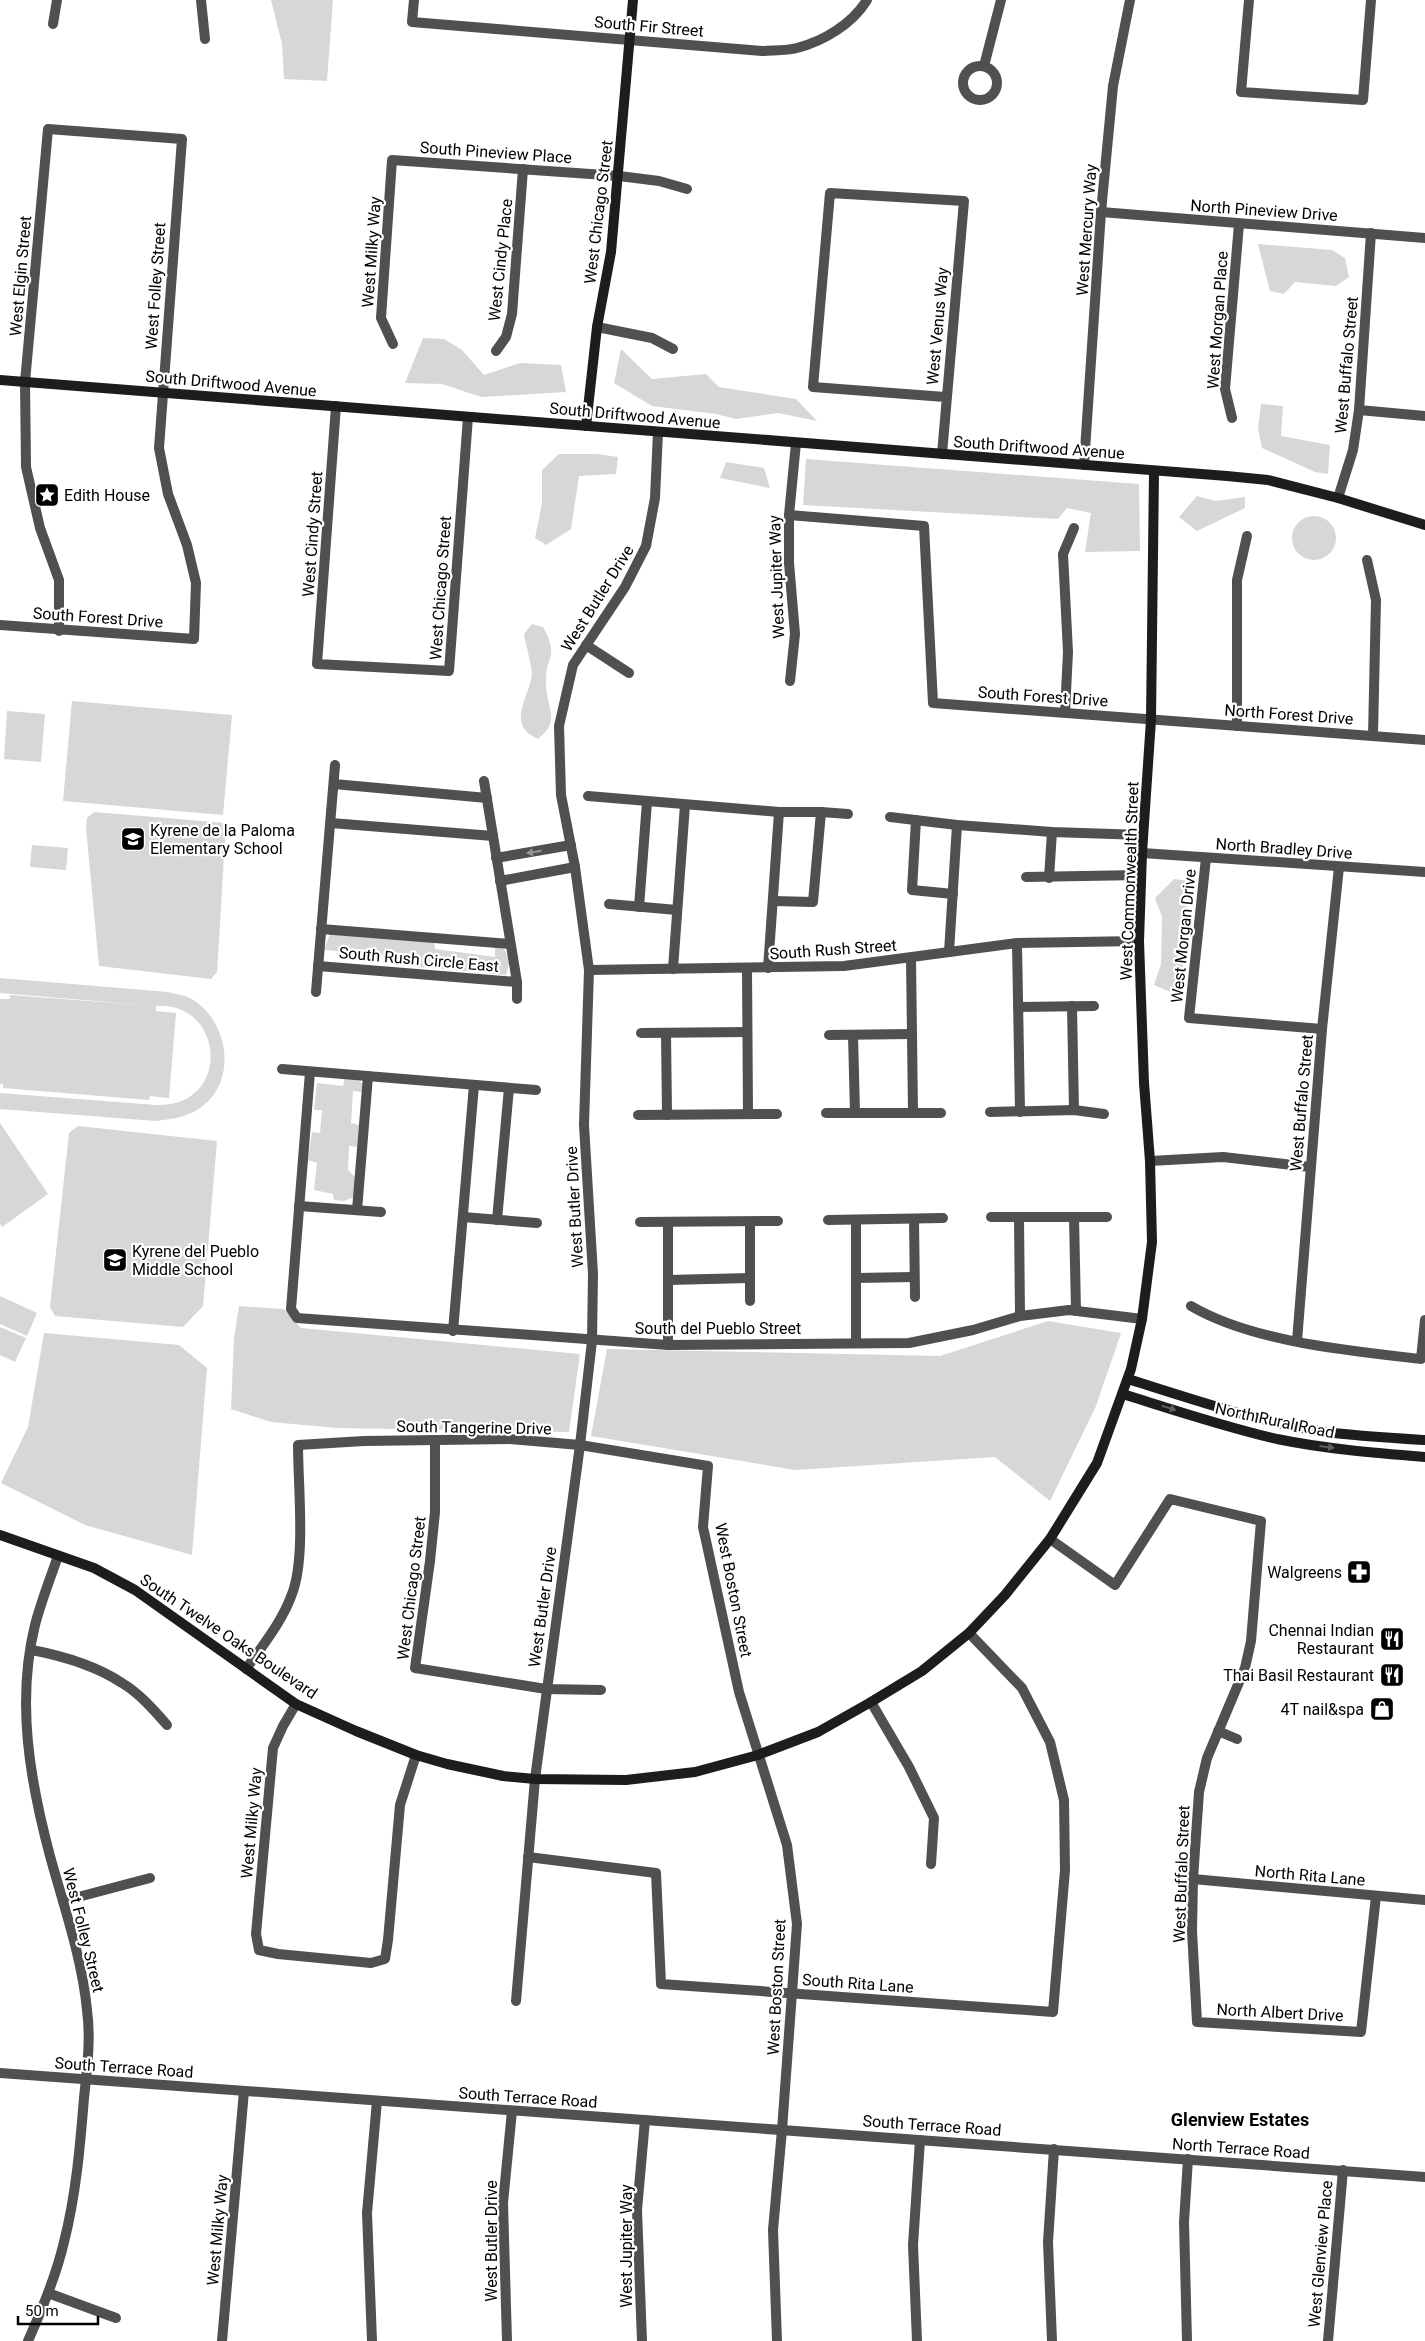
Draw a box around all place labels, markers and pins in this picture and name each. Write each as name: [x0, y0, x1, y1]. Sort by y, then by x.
place icon: Edith House: [34, 482, 60, 508]
place label: Edith House: [64, 486, 150, 505]
place label: Kyrene de la Paloma Elementary School: [150, 821, 295, 858]
school or university icon: Kyrene de la Paloma Elementary School: [120, 826, 146, 852]
place label: Kyrene del Pueblo Middle School: [132, 1242, 259, 1279]
school or university icon: Kyrene del Pueblo Middle School: [102, 1247, 128, 1273]
pharmacy icon: Walgreens: [1346, 1559, 1372, 1585]
place label: Walgreens: [1267, 1563, 1342, 1582]
place label: Chennai Indian Restaurant: [1268, 1621, 1374, 1658]
restaurant icon: Chennai Indian Restaurant: [1379, 1626, 1405, 1652]
restaurant icon: Thai Basil Restaurant: [1379, 1662, 1405, 1688]
place label: Thai Basil Restaurant: [1223, 1666, 1374, 1685]
shop icon: 4T nail&spa: [1369, 1696, 1395, 1722]
place label: 4T nail&spa: [1281, 1700, 1364, 1719]

